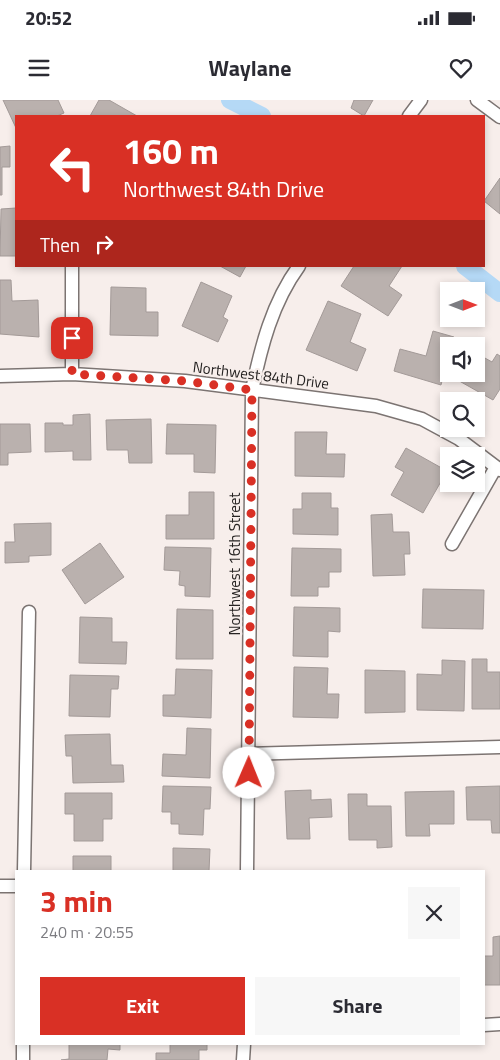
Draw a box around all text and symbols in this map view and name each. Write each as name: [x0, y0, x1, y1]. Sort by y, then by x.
text: 20:52: [25, 3, 72, 32]
text: Waylane: [209, 51, 291, 85]
icon: menu: [25, 54, 53, 82]
icon: heart: [447, 54, 475, 82]
text: 160 m: [123, 124, 219, 178]
icon: left: [40, 135, 105, 200]
text: Northwest 84th Drive: [123, 172, 324, 206]
text: Then: [40, 230, 80, 259]
icon: right: [90, 230, 118, 258]
north arrow: [440, 282, 485, 328]
map controls: [440, 282, 485, 492]
pin: [51, 317, 93, 359]
icon: arrive: [58, 324, 86, 352]
button: sound: [440, 337, 485, 382]
street label: Northwest 84th Drive: [192, 355, 330, 395]
button: search: [440, 392, 485, 437]
button: layers: [440, 447, 485, 492]
street label: Northwest 16th Street: [223, 492, 246, 635]
position arrow: [222, 746, 274, 798]
text: 3 min: [40, 878, 113, 924]
button: close: [408, 887, 460, 939]
text: 240 m · 20:55: [40, 920, 134, 944]
button: Exit: [40, 977, 245, 1035]
button: Share: [255, 977, 460, 1035]

